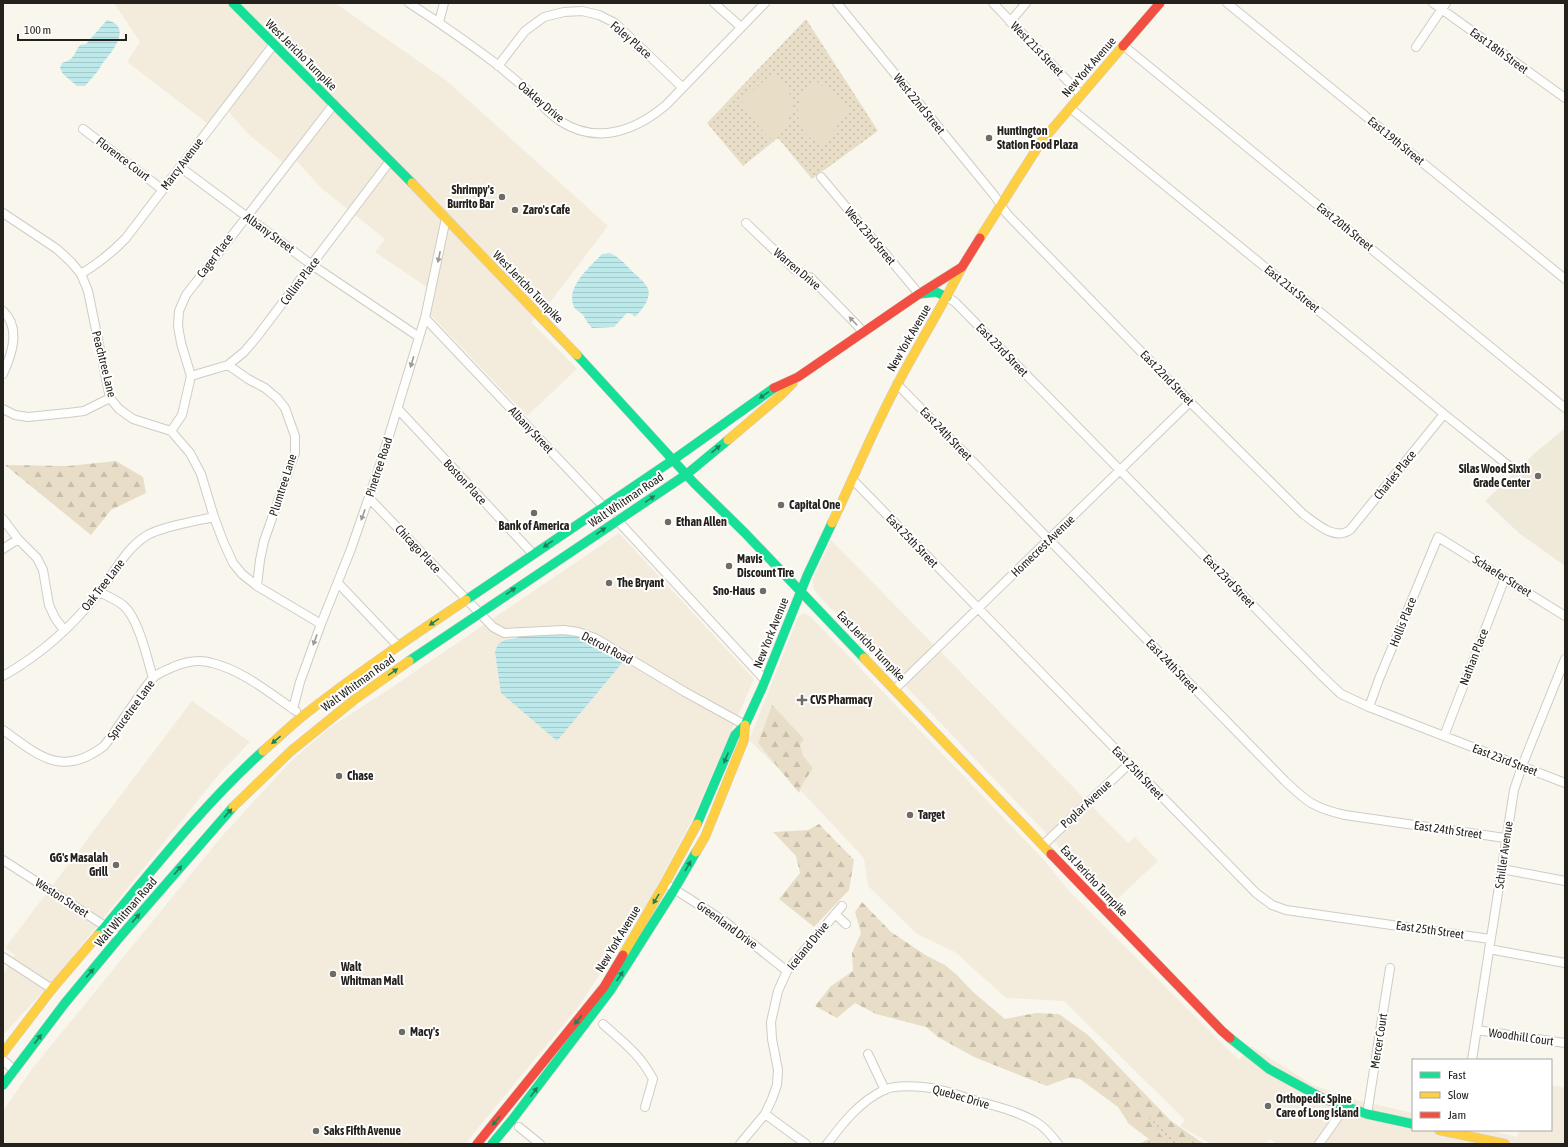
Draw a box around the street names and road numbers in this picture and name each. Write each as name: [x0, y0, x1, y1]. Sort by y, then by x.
street label: West Jericho Turnpike: [262, 16, 340, 94]
street label: Foley Place: [608, 18, 654, 62]
street label: West 21st Street: [1008, 19, 1067, 79]
street label: East 18th Street: [1467, 25, 1531, 77]
street label: New York Avenue: [1059, 34, 1119, 100]
street label: West 22nd Street: [890, 71, 948, 138]
street label: Oakley Drive: [515, 79, 567, 125]
street label: East 19th Street: [1365, 114, 1427, 168]
street label: Florence Court: [93, 134, 153, 184]
street label: Marcy Avenue: [158, 135, 206, 193]
street label: East 20th Street: [1314, 200, 1376, 254]
street label: West 23rd Street: [842, 204, 899, 268]
street label: Albany Street: [241, 210, 297, 256]
street label: Cager Place: [194, 231, 236, 281]
street label: Warren Drive: [771, 245, 823, 293]
street label: West Jericho Turnpike: [490, 248, 566, 326]
street label: Collins Place: [277, 254, 323, 308]
street label: East 21st Street: [1262, 262, 1323, 316]
street label: New York Avenue: [884, 302, 934, 374]
street label: East 23rd Street: [973, 320, 1031, 380]
street label: Peachtree Lane: [89, 329, 119, 399]
street label: East 22nd Street: [1137, 348, 1197, 409]
street label: Albany Street: [506, 404, 557, 457]
street label: East 24th Street: [917, 404, 975, 464]
street label: Pinetree Road: [363, 435, 395, 499]
street label: Charles Place: [1371, 448, 1419, 502]
street label: Plumtree Lane: [266, 452, 300, 518]
street label: Boston Place: [441, 457, 489, 507]
street label: Walt Whitman Road: [586, 470, 666, 530]
street label: East 25th Street: [883, 511, 941, 571]
street label: Homecrest Avenue: [1008, 512, 1078, 580]
street label: Chicago Place: [392, 522, 444, 576]
street label: East 23rd Street: [1200, 551, 1258, 611]
street label: Schaefer Street: [1470, 552, 1534, 600]
street label: Oak Tree Lane: [79, 556, 127, 614]
street label: Hollis Place: [1387, 595, 1419, 649]
street label: New York Avenue: [750, 596, 792, 670]
street label: East Jericho Turnpike: [834, 608, 908, 684]
street label: Nathan Place: [1457, 627, 1491, 687]
street label: Detroit Road: [579, 629, 635, 667]
street label: East 24th Street: [1143, 636, 1201, 696]
street label: Walt Whitman Road: [318, 652, 398, 714]
street label: Sprucetree Lane: [104, 677, 158, 743]
street label: East 23rd Street: [1471, 741, 1540, 779]
street label: East 25th Street: [1109, 743, 1167, 803]
street label: Poplar Avenue: [1058, 777, 1114, 831]
street label: East 24th Street: [1413, 818, 1483, 842]
street label: Schiller Avenue: [1492, 820, 1516, 890]
street label: East Jericho Turnpike: [1058, 843, 1130, 919]
street label: Walt Whitman Road: [92, 874, 160, 950]
street label: Weston Street: [33, 876, 92, 921]
street label: Greenland Drive: [694, 898, 760, 952]
street label: New York Avenue: [593, 903, 643, 975]
street label: East 25th Street: [1395, 918, 1465, 942]
street label: Iceland Drive: [784, 919, 832, 973]
street label: Mercer Court: [1368, 1012, 1390, 1070]
street label: Woodhill Court: [1488, 1026, 1555, 1049]
street label: Quebec Drive: [931, 1082, 991, 1112]

